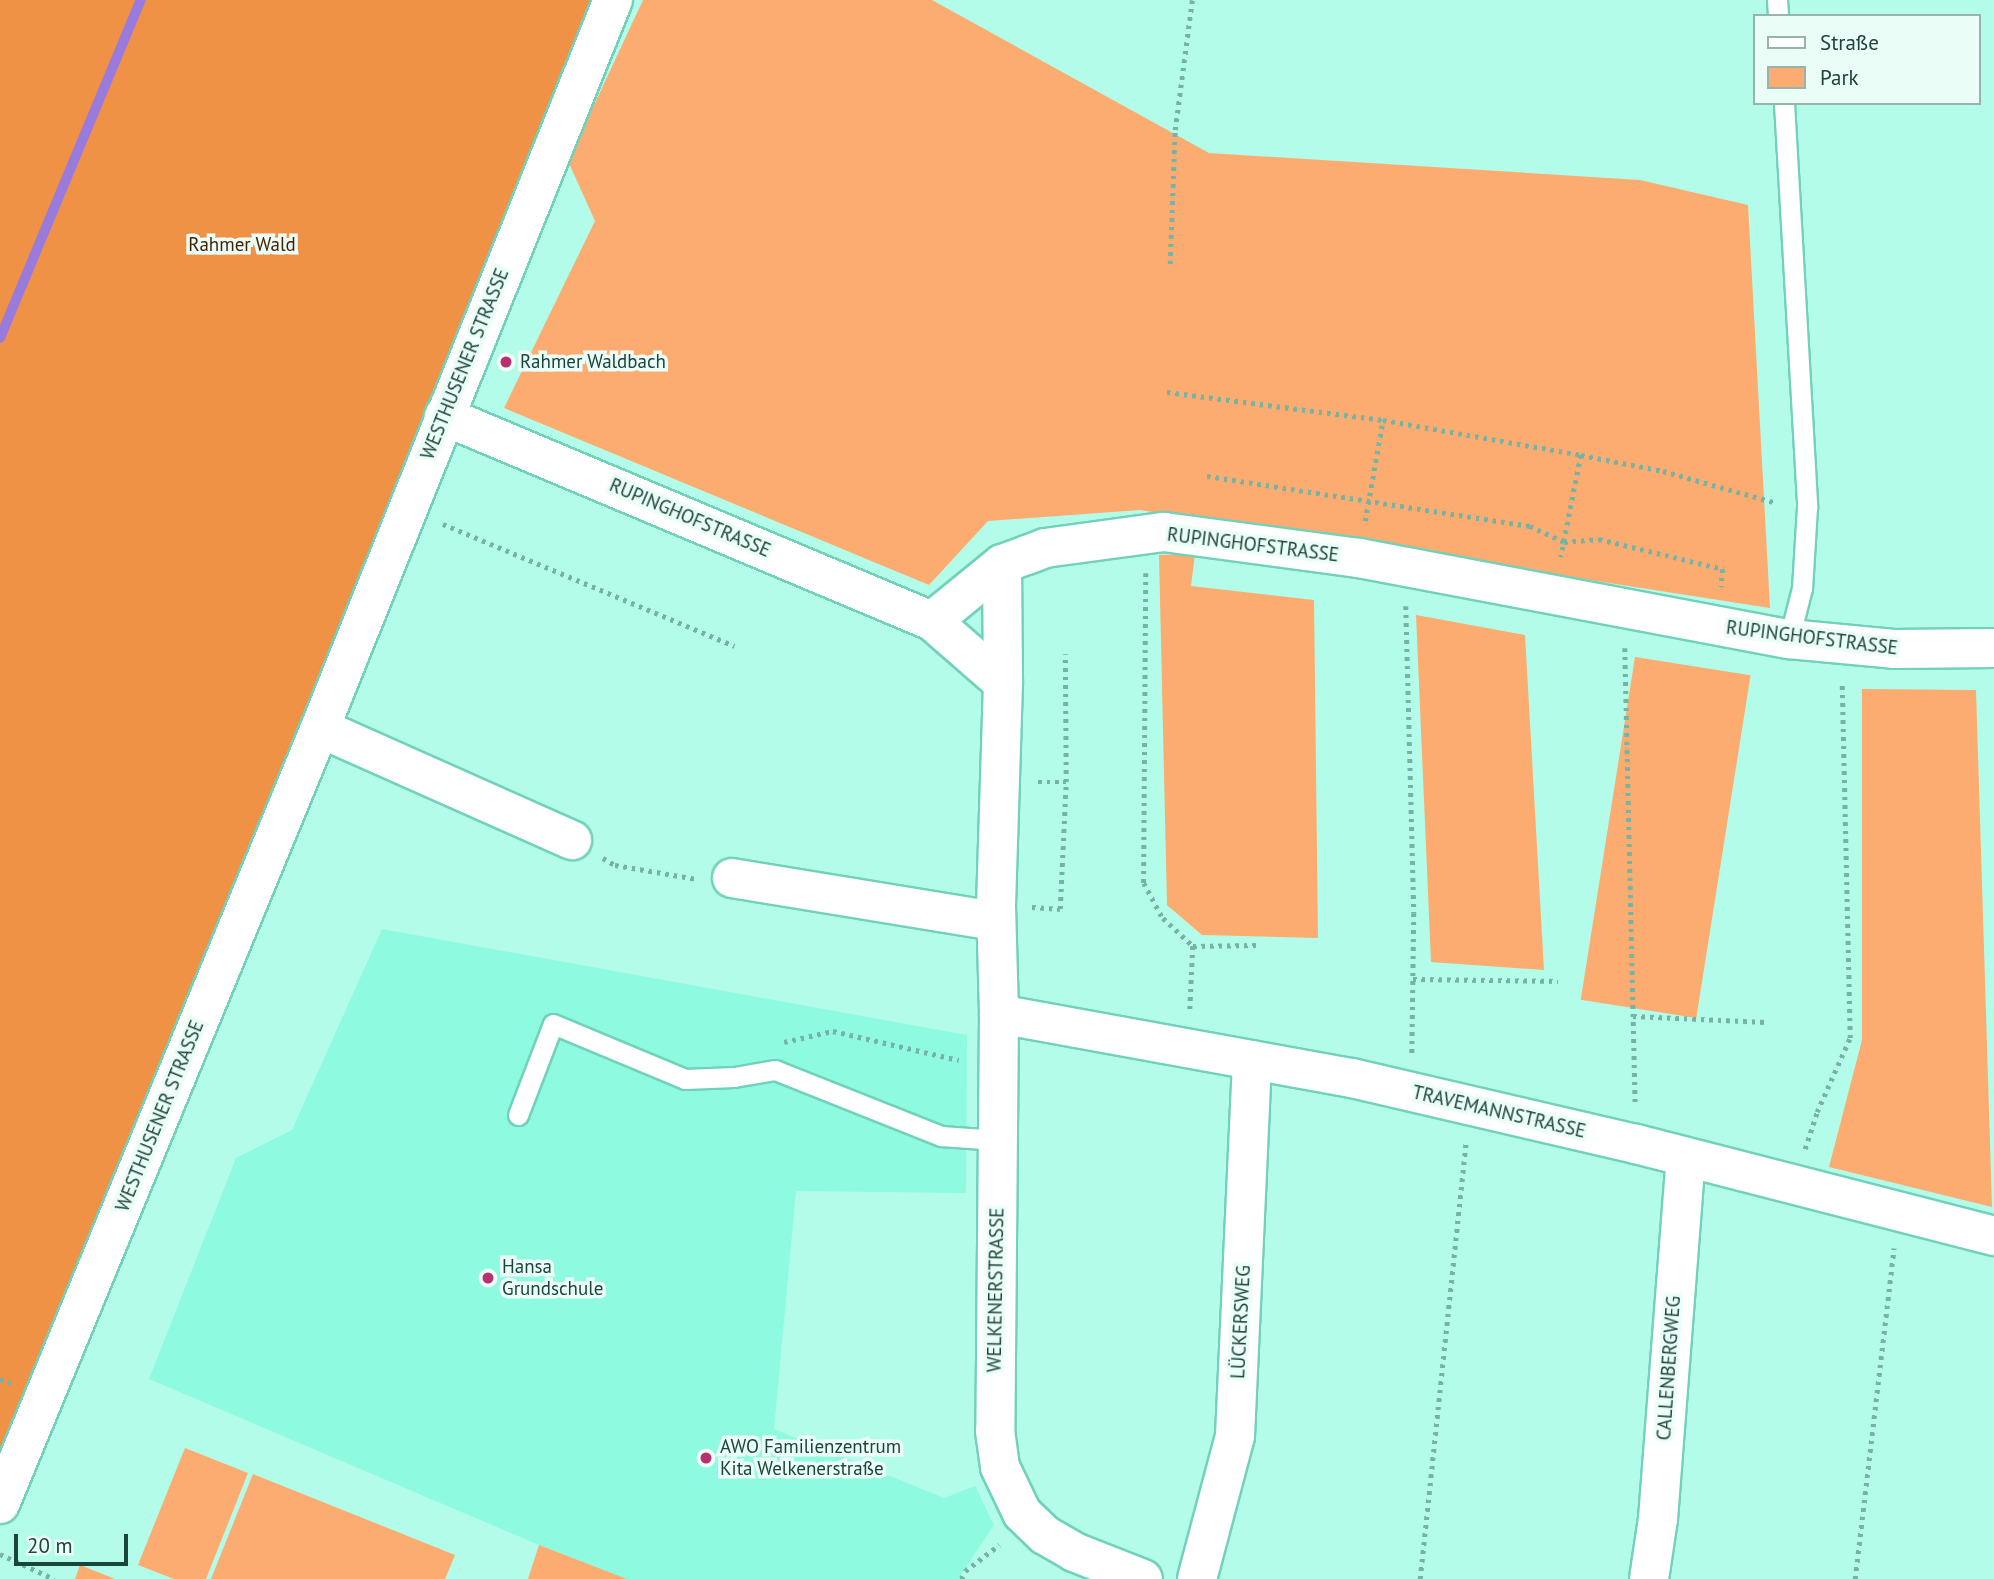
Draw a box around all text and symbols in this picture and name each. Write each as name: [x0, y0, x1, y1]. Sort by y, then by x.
legend: [1752, 14, 1980, 105]
text: Straße: [1820, 29, 1879, 56]
text: Park: [1820, 64, 1859, 91]
park label: Rahmer Wald: [188, 234, 296, 256]
street label: WESTHUSENER STRASSE: [416, 265, 514, 463]
place label: Rahmer Waldbach: [520, 351, 666, 373]
marker: Rahmer Waldbach: [498, 354, 514, 370]
street label: RUPINGHOFSTRASSE: [606, 474, 774, 562]
street label: RUPINGHOFSTRASSE: [1166, 523, 1340, 567]
street label: RUPINGHOFSTRASSE: [1725, 616, 1899, 660]
street label: WESTHUSENER STRASSE: [111, 1017, 209, 1215]
street label: TRAVEMANNSTRASSE: [1410, 1081, 1588, 1143]
street label: WELKENERSTRASSE: [983, 1207, 1009, 1373]
place label: Hansa Grundschule: [502, 1256, 603, 1300]
street label: LÜCKERSWEG: [1227, 1265, 1255, 1379]
marker: Hansa Grundschule: [480, 1270, 496, 1286]
street label: CALLENBERGWEG: [1653, 1295, 1685, 1441]
place label: AWO Familienzentrum Kita Welkenerstraße: [720, 1436, 901, 1480]
marker: AWO Familienzentrum Kita Welkenerstraße: [698, 1450, 714, 1466]
scale bar: [18, 1520, 131, 1564]
text: 20 m: [27, 1532, 73, 1559]

